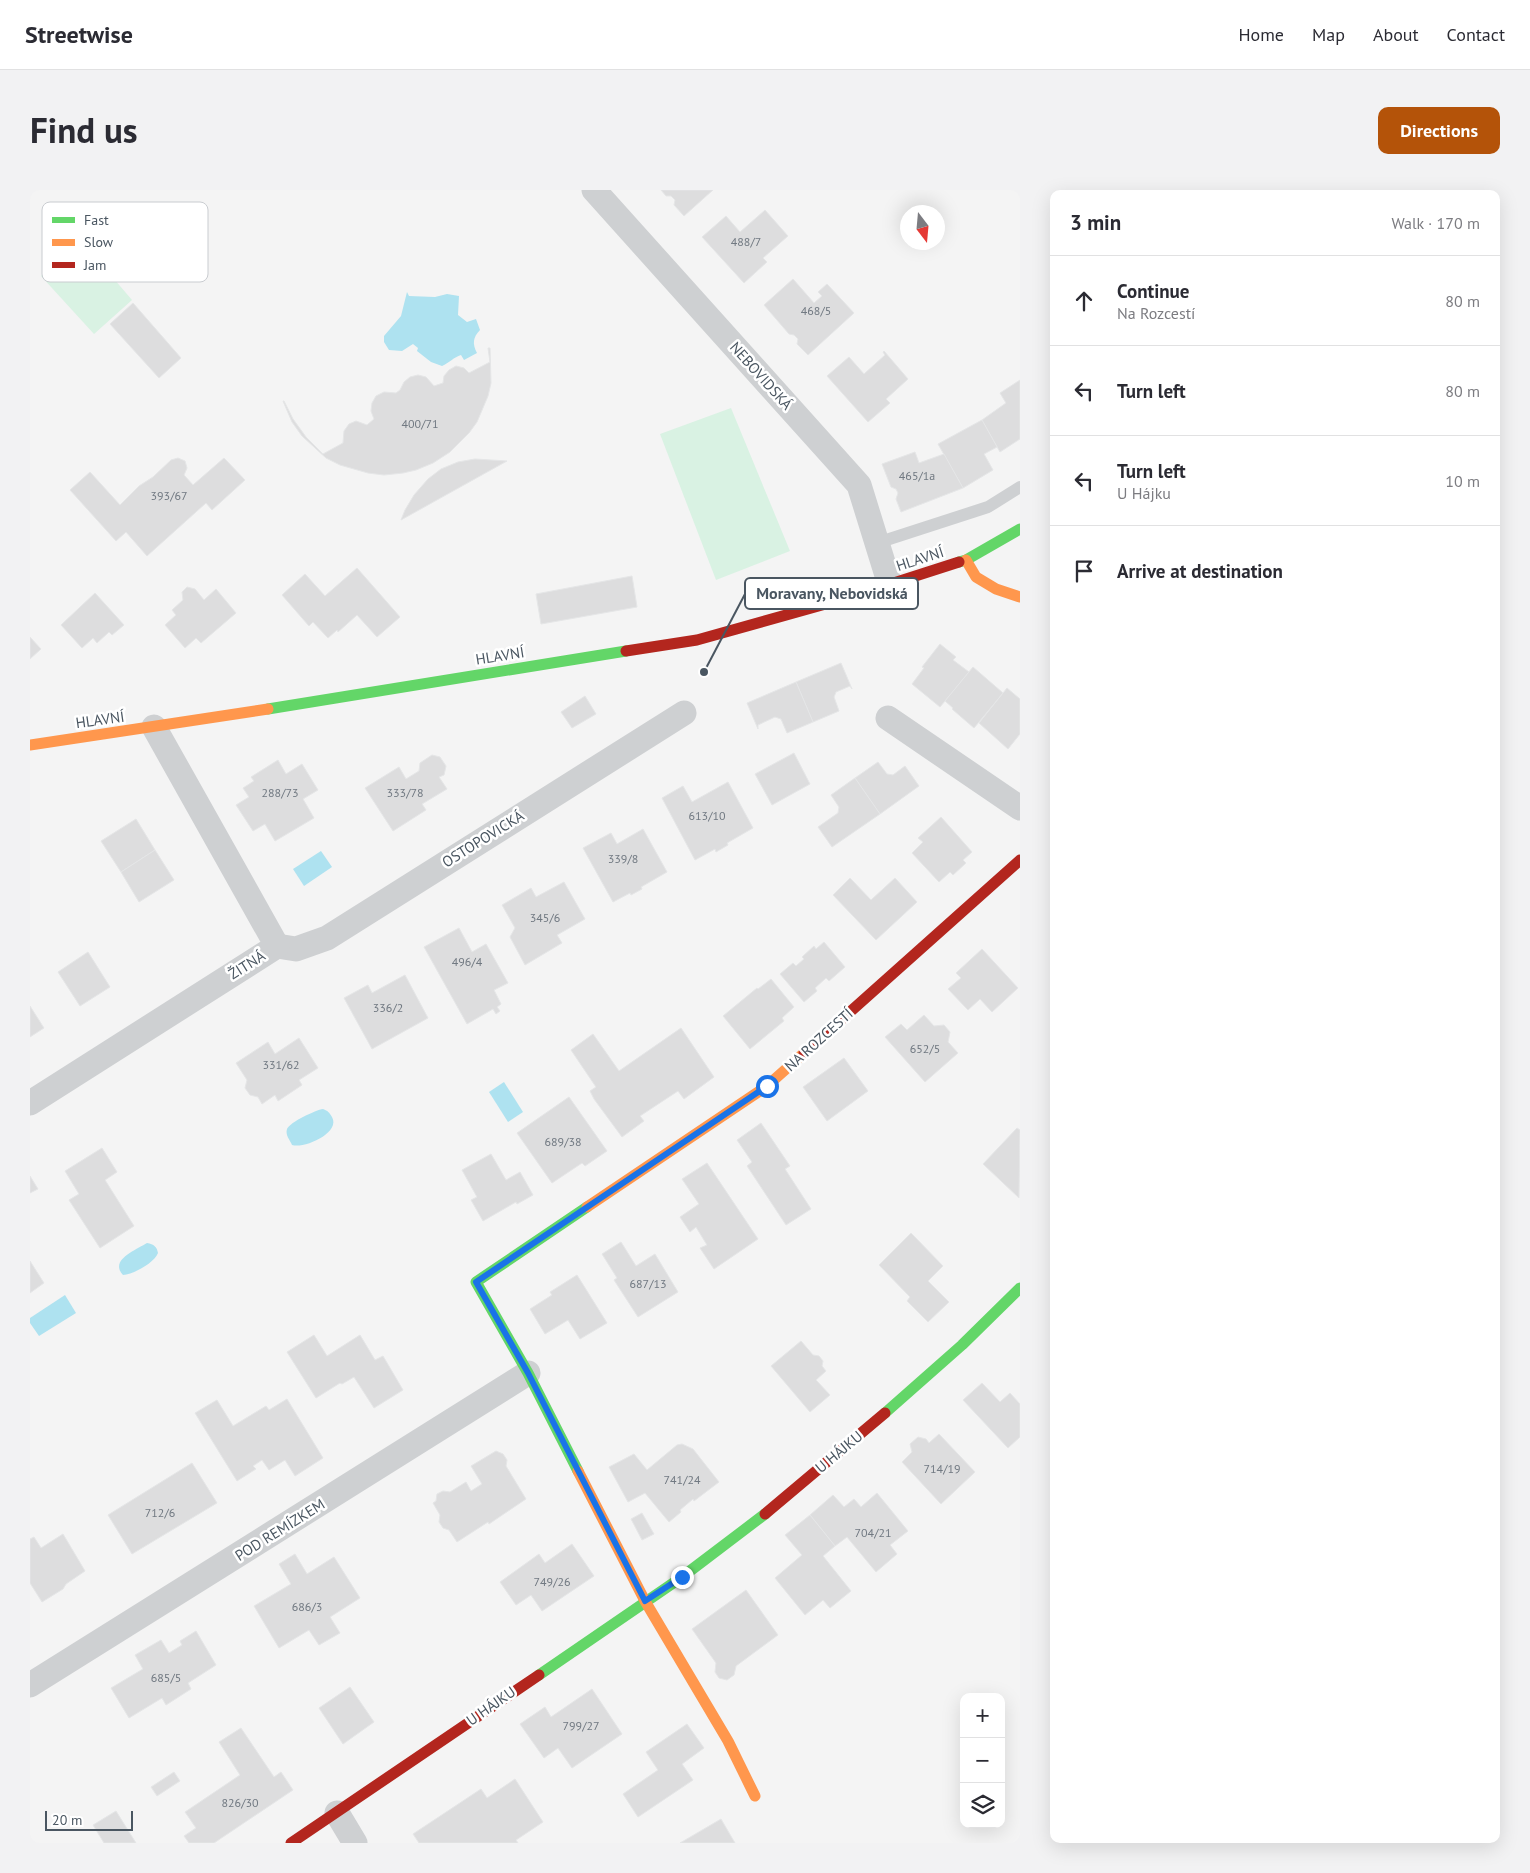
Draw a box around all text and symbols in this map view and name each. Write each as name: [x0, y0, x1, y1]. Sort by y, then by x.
text: Streetwise: [25, 19, 133, 50]
text: Home: [1238, 23, 1284, 46]
text: Map: [1312, 23, 1345, 46]
text: About: [1373, 23, 1419, 46]
text: Contact: [1447, 23, 1505, 46]
text: Find us: [30, 107, 138, 153]
button: Directions: [1378, 107, 1500, 154]
legend: [42, 202, 208, 282]
north arrow: [900, 205, 945, 250]
text: 3 min: [1070, 209, 1121, 236]
text: Fast: [84, 211, 109, 229]
text: Walk · 170 m: [1391, 213, 1480, 233]
text: Slow: [84, 233, 114, 251]
house number: 488/7: [731, 234, 761, 249]
text: Jam: [83, 256, 106, 274]
text: Continue: [1117, 279, 1189, 303]
icon: ahead: [1070, 287, 1098, 315]
text: 80 m: [1445, 291, 1480, 311]
house number: 468/5: [801, 303, 831, 318]
text: Na Rozcestí: [1117, 303, 1195, 323]
street label: NEBOVIDSKÁ: [726, 338, 797, 414]
icon: left: [1070, 377, 1098, 405]
text: Turn left: [1117, 379, 1186, 403]
text: 80 m: [1445, 381, 1480, 401]
house number: 400/71: [402, 416, 438, 431]
text: Turn left: [1117, 459, 1186, 483]
icon: left: [1070, 467, 1098, 495]
house number: 465/1a: [899, 468, 935, 483]
text: 10 m: [1445, 471, 1480, 491]
text: U Hájku: [1117, 483, 1171, 503]
house number: 393/67: [151, 488, 187, 503]
street label: HLAVNÍ: [894, 542, 947, 575]
icon: arrive: [1070, 557, 1098, 585]
text: Arrive at destination: [1117, 559, 1283, 583]
callout: Moravany, Nebovidská: [745, 578, 918, 609]
text: Moravany, Nebovidská: [756, 583, 908, 603]
street label: HLAVNÍ: [474, 642, 526, 669]
street label: HLAVNÍ: [74, 707, 126, 732]
house number: 288/73: [262, 785, 298, 800]
house number: 333/78: [387, 785, 423, 800]
street label: OSTOPOVICKÁ: [438, 806, 527, 871]
house number: 613/10: [689, 808, 726, 823]
house number: 339/8: [608, 851, 638, 866]
house number: 345/6: [530, 910, 560, 925]
street label: ŽITNÁ: [225, 946, 269, 983]
house number: 496/4: [452, 954, 483, 969]
house number: 336/2: [373, 1000, 403, 1015]
street label: NA ROZCESTÍ: [781, 1004, 857, 1075]
house number: 652/5: [910, 1041, 940, 1056]
house number: 331/62: [263, 1057, 299, 1072]
route start: [756, 1075, 779, 1098]
house number: 689/38: [545, 1134, 581, 1149]
house number: 687/13: [630, 1276, 666, 1291]
street label: U HÁJKU: [811, 1426, 866, 1477]
house number: 714/19: [924, 1461, 960, 1476]
house number: 741/24: [664, 1472, 701, 1487]
street label: POD REMÍZKEM: [231, 1494, 328, 1565]
house number: 712/6: [145, 1505, 175, 1520]
house number: 704/21: [855, 1525, 891, 1540]
route end: [671, 1566, 694, 1589]
house number: 749/26: [534, 1574, 570, 1589]
house number: 686/3: [292, 1599, 322, 1614]
house number: 685/5: [151, 1670, 181, 1685]
street label: U HÁJKU: [462, 1682, 519, 1729]
map controls: [960, 1693, 1005, 1828]
button: +: [960, 1693, 1005, 1738]
house number: 799/27: [563, 1718, 599, 1733]
button: −: [960, 1738, 1005, 1783]
button: layers: [960, 1783, 1005, 1828]
house number: 826/30: [222, 1795, 259, 1810]
scale bar: [45, 1808, 132, 1831]
text: 20 m: [52, 1811, 82, 1829]

